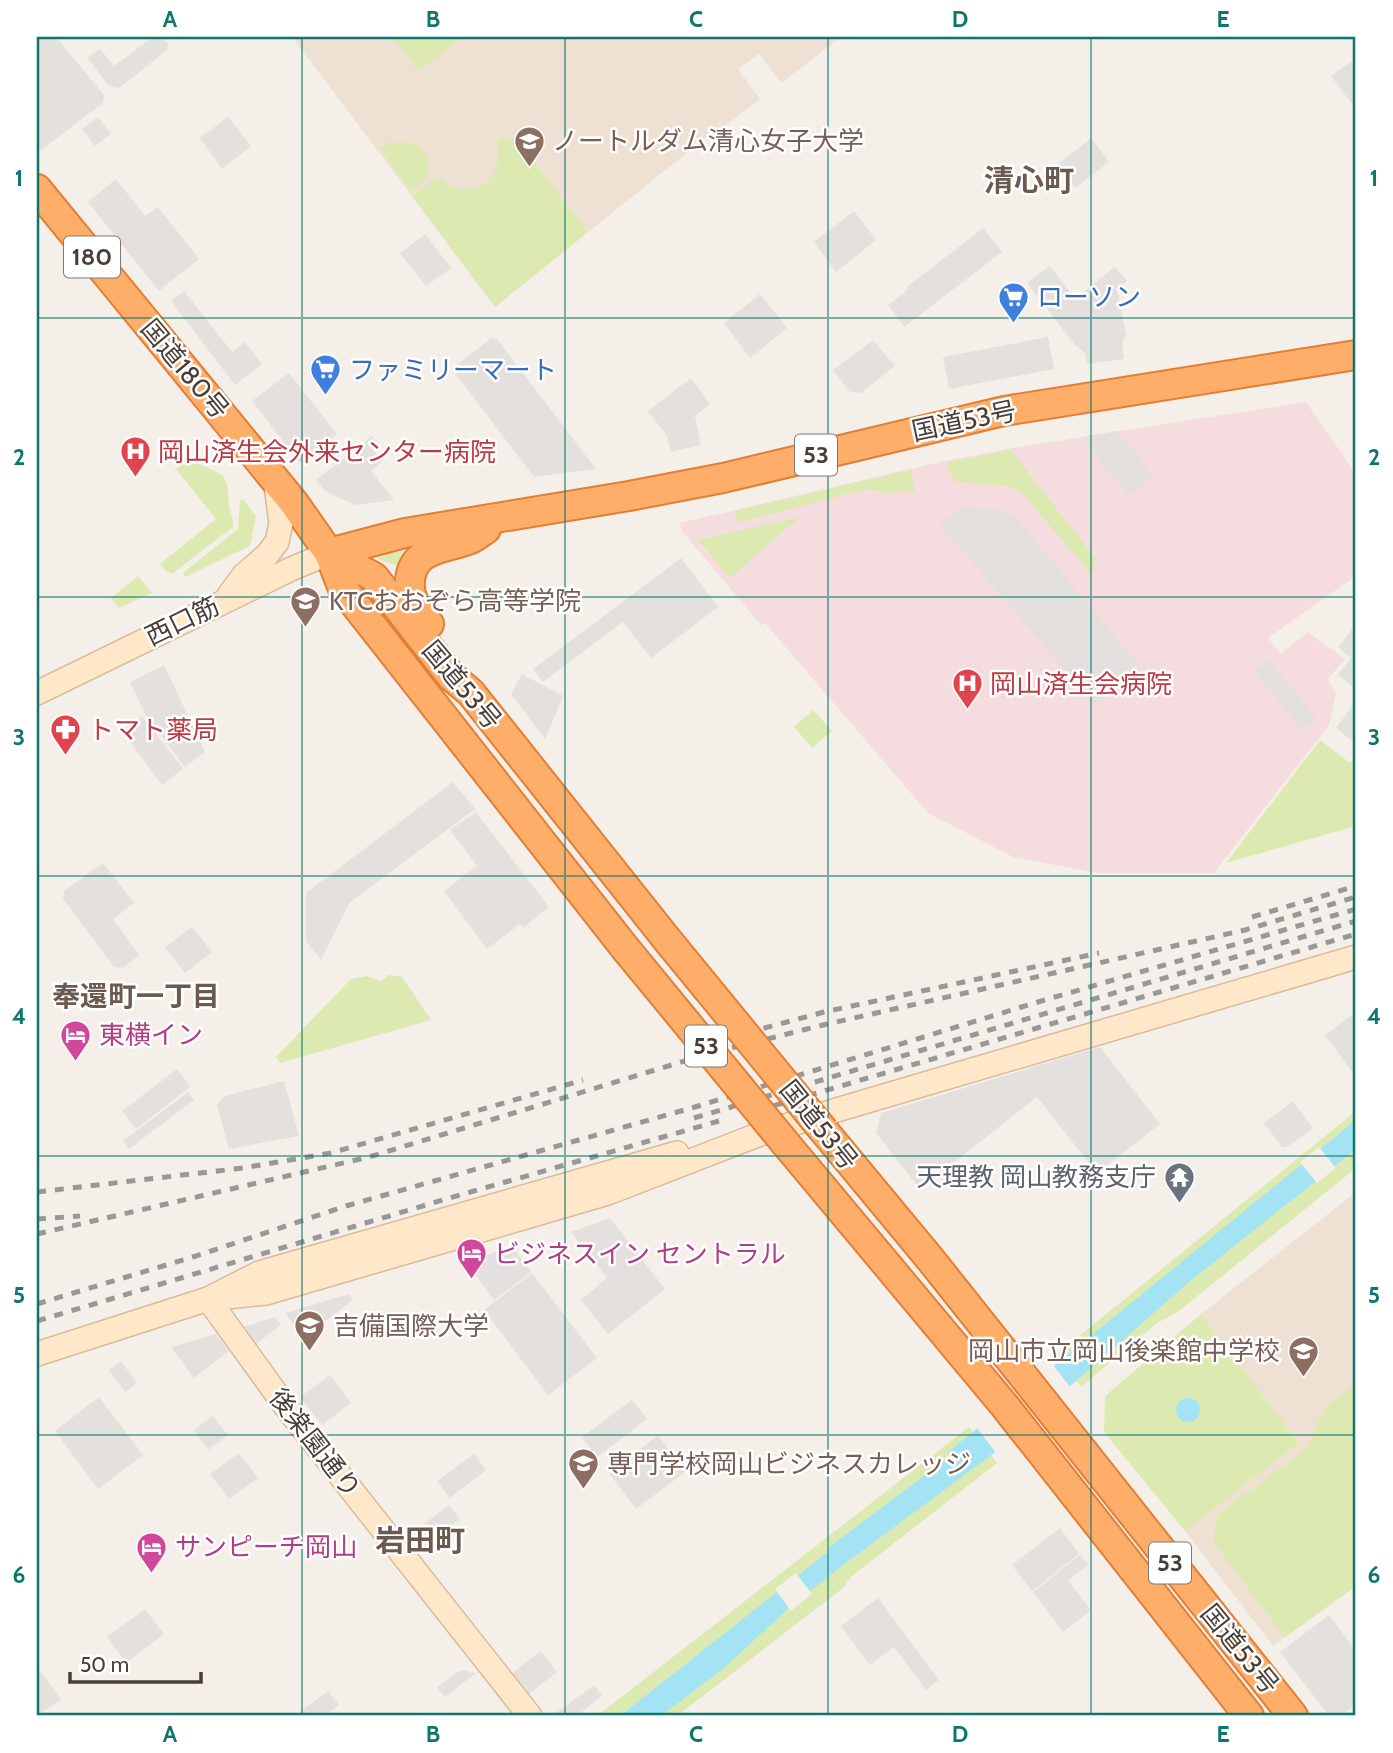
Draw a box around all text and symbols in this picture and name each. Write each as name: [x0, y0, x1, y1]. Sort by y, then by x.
text: A: [163, 5, 178, 33]
text: B: [426, 5, 440, 33]
text: C: [689, 5, 703, 33]
text: D: [952, 5, 968, 33]
text: E: [1216, 5, 1230, 33]
school or university icon: ノートルダム清心女子大学: [512, 124, 546, 168]
place label: ノートルダム清心女子大学: [552, 125, 864, 157]
district label: 清心町: [984, 162, 1074, 199]
text: 1: [15, 164, 23, 192]
text: 1: [1370, 164, 1378, 192]
road number: 180: [64, 236, 120, 278]
supermarket icon: ローソン: [997, 280, 1031, 324]
place label: ローソン: [1037, 281, 1141, 313]
street label: 国道180号: [134, 313, 236, 425]
supermarket icon: ファミリーマート: [309, 353, 343, 397]
place label: ファミリーマート: [349, 354, 557, 386]
street label: 国道53号: [909, 394, 1019, 448]
road number: 53: [795, 434, 837, 476]
hospital icon: 岡山済生会外来センター病院: [118, 435, 152, 479]
place label: 岡山済生会外来センター病院: [158, 436, 496, 468]
text: 2: [13, 443, 25, 471]
text: 2: [1368, 443, 1380, 471]
school or university icon: KTCおおぞら高等学院: [289, 584, 323, 628]
place label: KTCおおぞら高等学院: [329, 585, 581, 617]
street label: 西口筋: [140, 590, 224, 652]
street label: 国道53号: [416, 634, 508, 736]
hospital icon: 岡山済生会病院: [950, 667, 984, 711]
place label: 岡山済生会病院: [990, 668, 1172, 700]
pharmacy icon: トマト薬局: [48, 713, 82, 757]
place label: トマト薬局: [88, 714, 218, 746]
text: 3: [13, 723, 25, 751]
text: 3: [1368, 723, 1380, 751]
district label: 奉還町一丁目: [52, 979, 220, 1013]
text: 4: [12, 1002, 26, 1030]
text: 4: [1367, 1002, 1381, 1030]
hotel icon: 東横イン: [59, 1018, 93, 1062]
place label: 東横イン: [99, 1019, 203, 1051]
road number: 53: [685, 1026, 727, 1066]
street label: 国道53号: [773, 1074, 865, 1176]
temple icon: 天理教 岡山教務支庁: [1162, 1160, 1196, 1204]
place label: 天理教 岡山教務支庁: [916, 1161, 1156, 1193]
hotel icon: ビジネスイン セントラル: [454, 1237, 488, 1281]
place label: ビジネスイン セントラル: [494, 1238, 786, 1270]
text: 5: [13, 1281, 25, 1309]
text: 5: [1368, 1281, 1380, 1309]
school or university icon: 吉備国際大学: [293, 1309, 327, 1353]
place label: 吉備国際大学: [333, 1310, 489, 1342]
school or university icon: 岡山市立岡山後楽館中学校: [1286, 1334, 1320, 1378]
place label: 岡山市立岡山後楽館中学校: [968, 1335, 1280, 1367]
street label: 後楽園通り: [262, 1382, 368, 1504]
school or university icon: 専門学校岡山ビジネスカレッジ: [567, 1447, 601, 1491]
place label: 専門学校岡山ビジネスカレッジ: [607, 1448, 971, 1480]
district label: 岩田町: [375, 1522, 465, 1559]
hotel icon: サンピーチ岡山: [135, 1530, 169, 1574]
place label: サンピーチ岡山: [175, 1531, 357, 1563]
road number: 53: [1149, 1542, 1191, 1583]
text: 6: [13, 1561, 25, 1589]
text: 6: [1368, 1561, 1380, 1589]
street label: 国道53号: [1194, 1598, 1286, 1700]
scale bar: [70, 1641, 201, 1685]
text: 50 m: [80, 1652, 129, 1677]
text: A: [163, 1720, 178, 1748]
text: B: [426, 1720, 440, 1748]
text: C: [689, 1720, 703, 1748]
text: D: [952, 1720, 968, 1748]
text: E: [1216, 1720, 1230, 1748]

